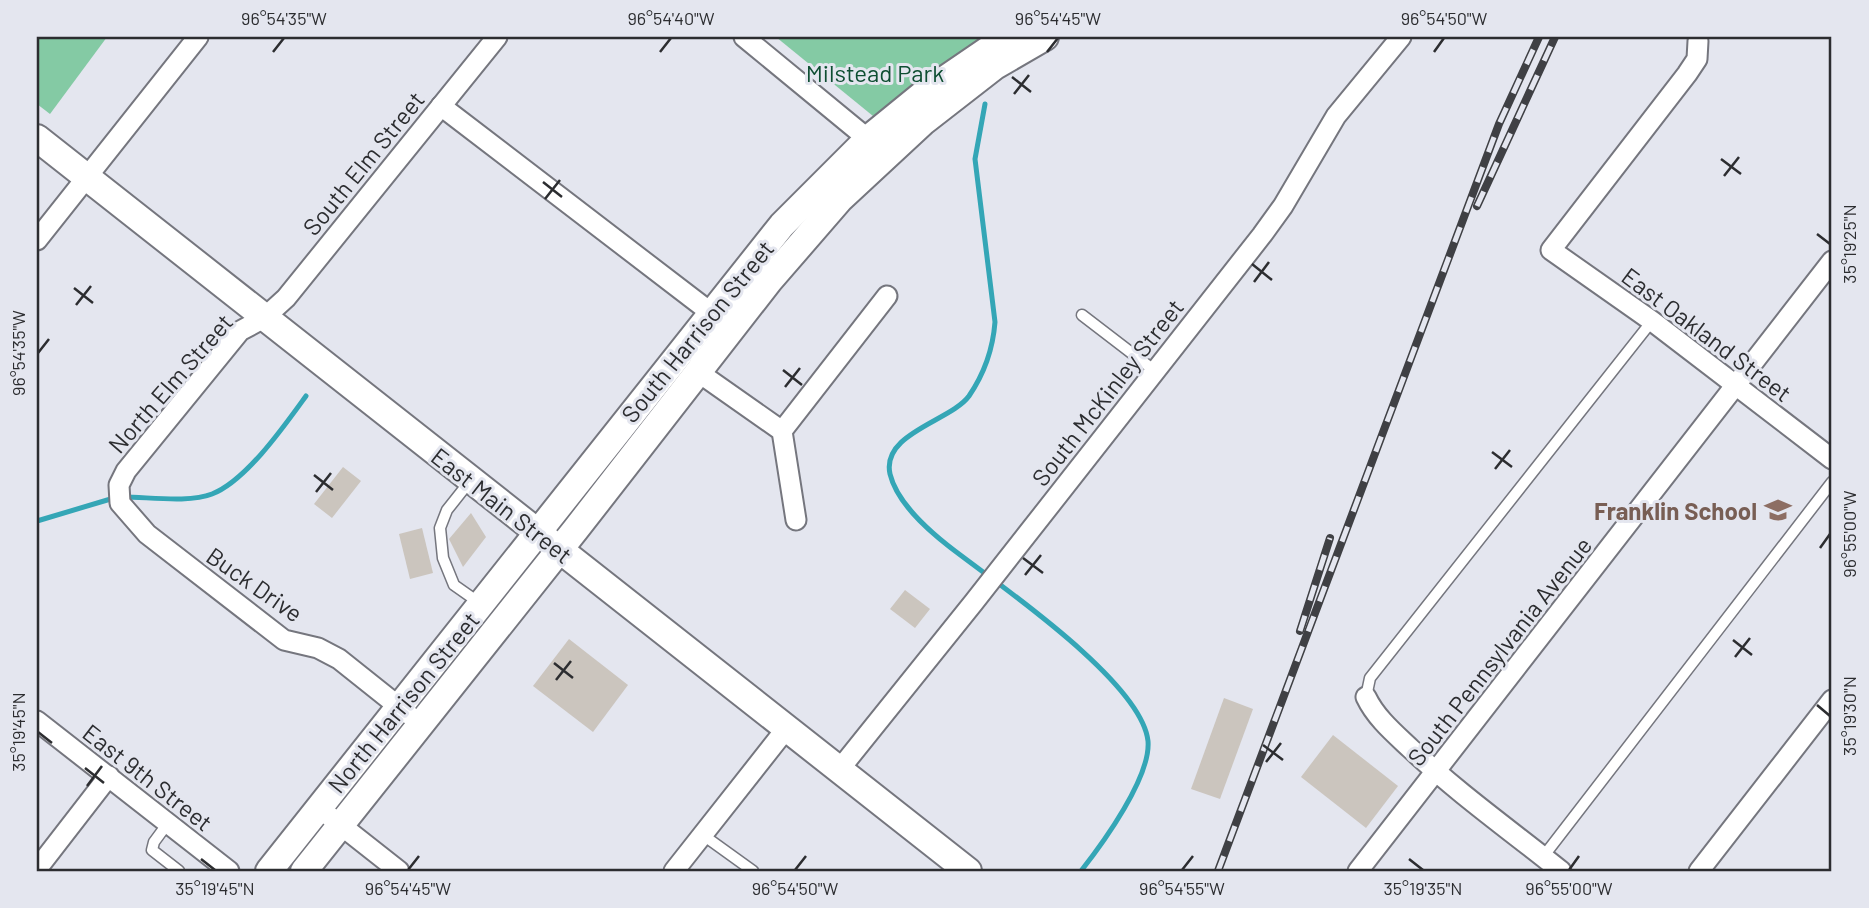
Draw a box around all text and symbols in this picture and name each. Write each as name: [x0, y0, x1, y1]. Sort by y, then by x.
text: 96°54'35"W: [241, 7, 327, 29]
text: 96°54'40"W: [627, 7, 715, 29]
text: 96°54'45"W: [1015, 7, 1101, 29]
text: 96°54'50"W: [1401, 7, 1488, 29]
park label: Milstead Park: [806, 58, 944, 87]
street label: South Elm Street: [296, 85, 430, 241]
text: 35°19'25"N: [1838, 204, 1860, 284]
street label: South Harrison Street: [615, 234, 779, 428]
street label: East Oakland Street: [1616, 261, 1798, 407]
street label: South McKinley Street: [1025, 293, 1189, 491]
street label: North Elm Street: [102, 307, 238, 459]
text: 96°54'35"W: [7, 310, 29, 396]
street label: East Main Street: [426, 441, 578, 569]
text: 96°55'00"W: [1838, 490, 1860, 578]
school or university icon: Franklin School: [1763, 495, 1793, 525]
place label: Franklin School: [1594, 496, 1757, 525]
street label: South Pennsylvania Avenue: [1401, 531, 1597, 771]
street label: Buck Drive: [201, 540, 309, 628]
street label: North Harrison Street: [321, 606, 485, 798]
text: 35°19'30"N: [1838, 676, 1860, 756]
text: 35°19'45"N: [7, 692, 29, 772]
street label: East 9th Street: [77, 717, 219, 837]
text: 35°19'45"N: [175, 877, 255, 899]
text: 96°54'45"W: [365, 877, 451, 899]
text: 96°54'50"W: [752, 877, 839, 899]
text: 96°54'55"W: [1139, 877, 1225, 899]
text: 35°19'35"N: [1384, 877, 1462, 899]
text: 96°55'00"W: [1525, 877, 1613, 899]

